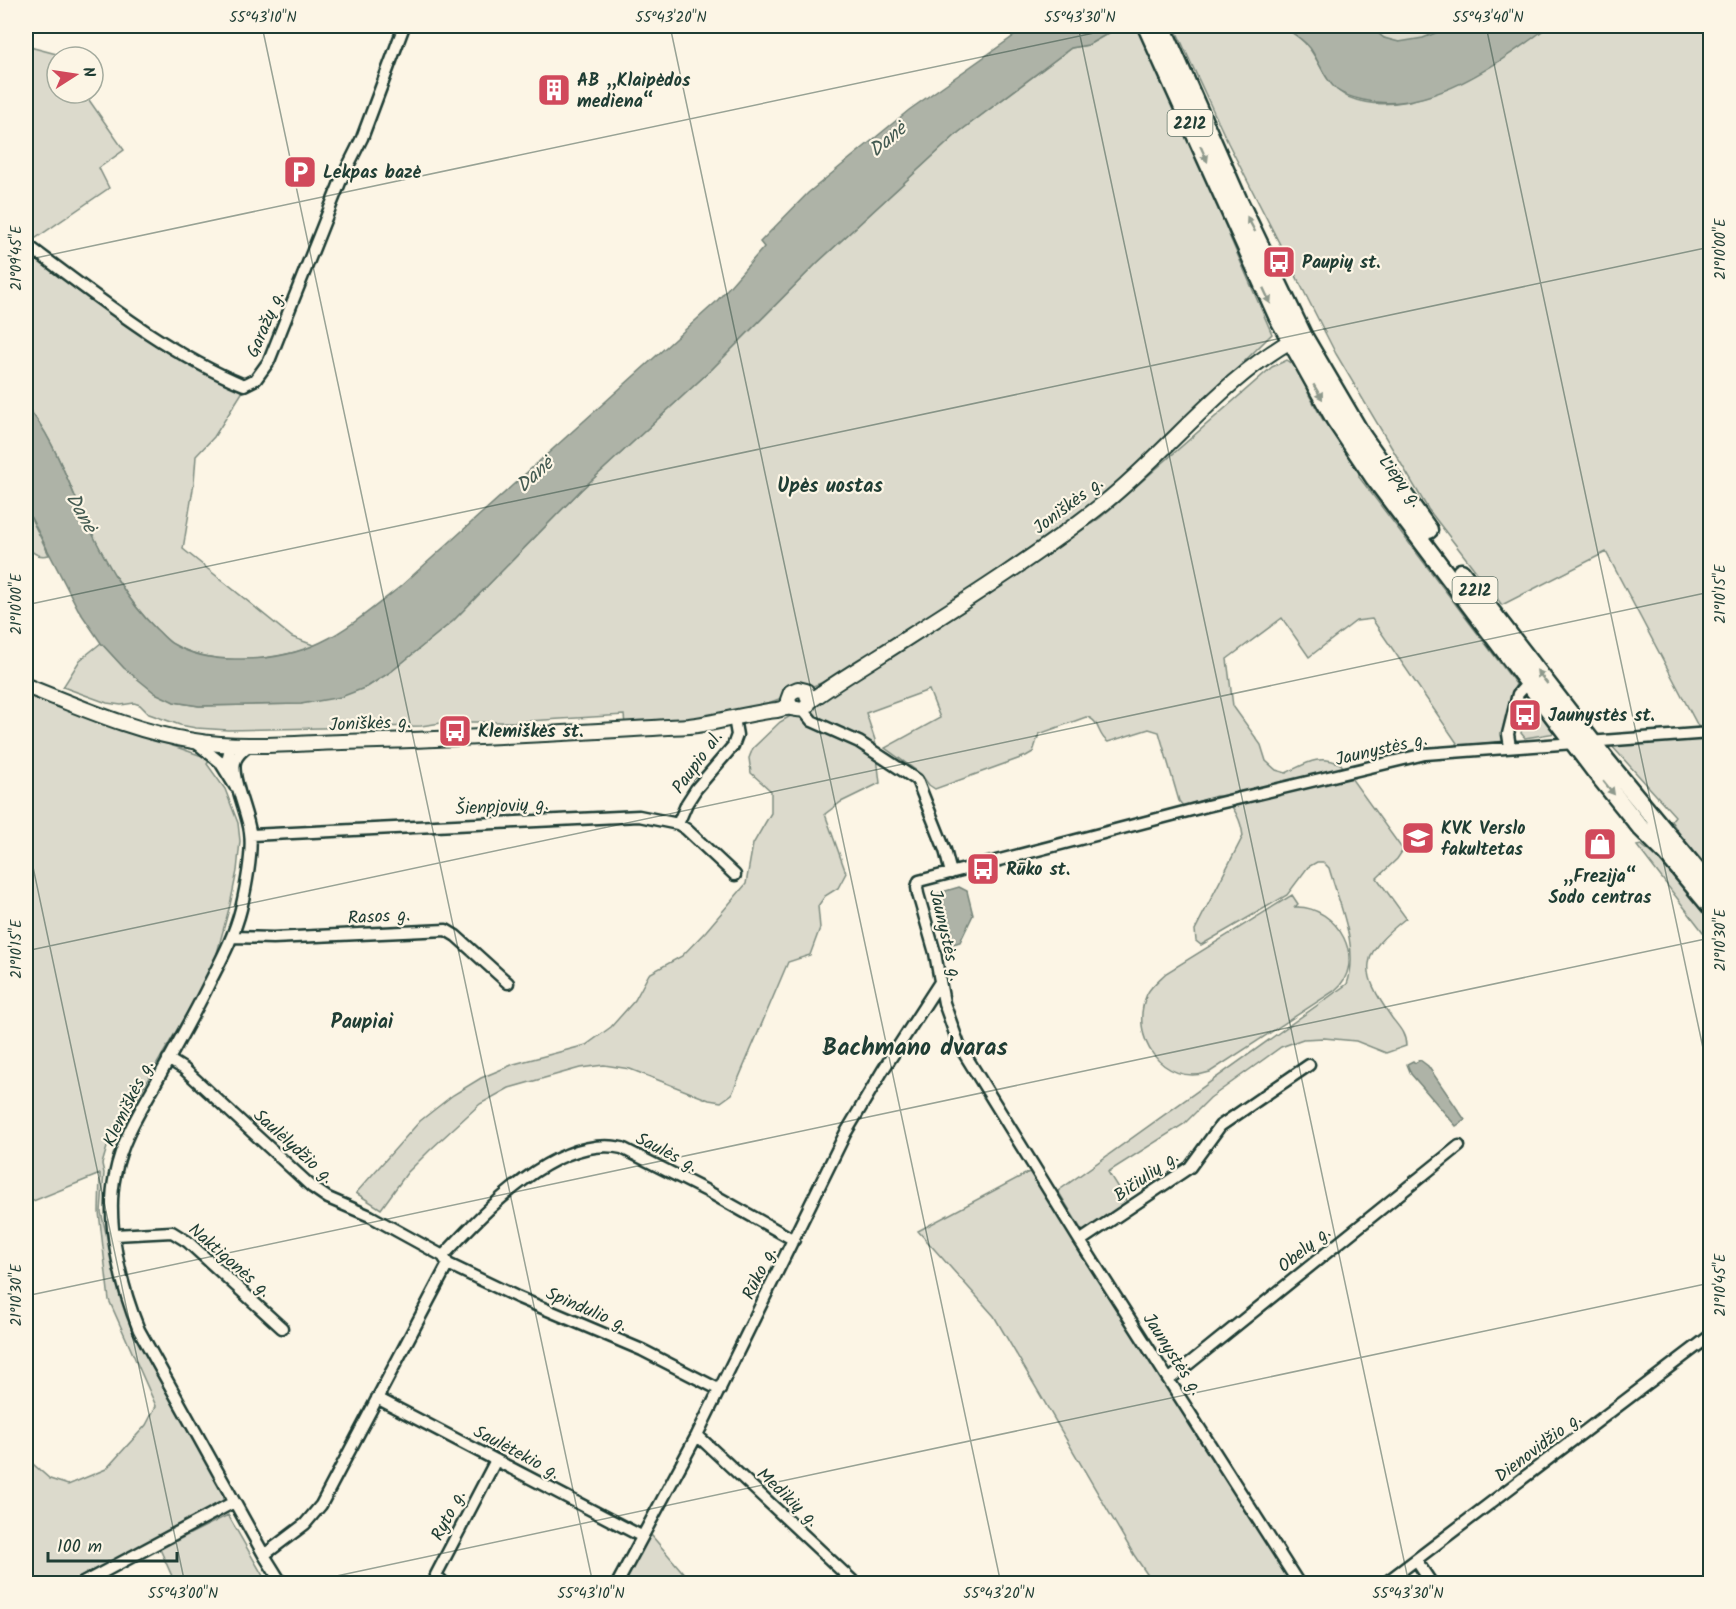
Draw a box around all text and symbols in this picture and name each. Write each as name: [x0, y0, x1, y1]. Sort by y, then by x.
text: 55°43'10"N: [229, 6, 297, 30]
text: 55°43'20"N: [635, 6, 707, 30]
text: 55°43'30"N: [1044, 6, 1116, 30]
text: 55°43'40"N: [1452, 6, 1524, 30]
north arrow: [45, 45, 105, 105]
text: N: [75, 65, 101, 80]
place label: AB „Klaipėdos mediena“: [577, 67, 691, 117]
building icon: AB „Klaipėdos mediena“: [536, 72, 572, 108]
road number: 2212: [1168, 110, 1212, 136]
water label: Danė: [862, 113, 916, 166]
one-way arrow: [1199, 145, 1208, 162]
parking icon: Lekpas bazė: [282, 154, 318, 190]
place label: Lekpas bazė: [323, 159, 422, 188]
one-way arrow: [1246, 216, 1256, 233]
text: 21°10'00"E: [1709, 217, 1733, 280]
text: 21°09'45"E: [5, 224, 29, 291]
bus stop icon: Paupių st.: [1261, 244, 1297, 280]
place label: Paupių st.: [1302, 249, 1381, 278]
street label: Garažų g.: [239, 287, 293, 363]
one-way arrow: [1262, 287, 1271, 304]
one-way arrow: [1313, 384, 1323, 401]
water label: Danė: [509, 448, 563, 501]
street label: Liepų g.: [1370, 449, 1429, 514]
street label: Joniškės g.: [1027, 470, 1110, 542]
district label: Upės uostas: [777, 471, 883, 503]
water label: Danė: [56, 487, 105, 541]
text: 21°10'15"E: [1709, 563, 1733, 624]
text: 21°10'00"E: [5, 572, 29, 635]
road number: 2212: [1452, 577, 1498, 603]
one-way arrow: [1537, 670, 1549, 685]
bus stop icon: Jaunystės st.: [1507, 697, 1543, 733]
place label: Jaunystės st.: [1548, 702, 1655, 731]
street label: Joniškės g.: [328, 709, 412, 740]
bus stop icon: Klemiškės st.: [437, 713, 473, 749]
place label: Klemiškės st.: [478, 718, 583, 747]
street label: Paupio al.: [665, 725, 731, 801]
street label: Jaunystės g.: [1332, 726, 1430, 775]
one-way arrow: [1603, 780, 1616, 796]
street label: Šienpjovių g.: [455, 791, 549, 824]
place label: KVK Verslo fakultetas: [1441, 815, 1525, 865]
school or university icon: KVK Verslo fakultetas: [1400, 820, 1436, 856]
shop icon: „Frezija“ Sodo centras: [1582, 826, 1618, 862]
bus stop icon: Rūko st.: [965, 851, 1001, 887]
place label: Rūko st.: [1006, 856, 1070, 885]
place label: „Frezija“ Sodo centras: [1549, 863, 1652, 913]
street label: Jaunystės g.: [920, 886, 969, 984]
street label: Rasos g.: [347, 901, 411, 934]
text: 21°10'30"E: [1709, 907, 1733, 971]
text: 21°10'15"E: [5, 918, 29, 979]
district label: Paupiai: [331, 1007, 394, 1039]
district label: Bachmano dvaras: [822, 1029, 1008, 1068]
street label: Klemiškės g.: [96, 1055, 163, 1152]
street label: Saulėlydžio g.: [246, 1103, 340, 1192]
street label: Saulės g.: [630, 1125, 703, 1181]
street label: Bičiulių g.: [1108, 1144, 1186, 1210]
street label: Naktigonės g.: [181, 1217, 277, 1306]
street label: Obelų g.: [1272, 1219, 1338, 1281]
street label: Rūko g.: [735, 1242, 786, 1305]
text: 21°10'45"E: [1709, 1252, 1733, 1316]
text: 21°10'30"E: [5, 1262, 29, 1326]
street label: Spindulio g.: [541, 1280, 632, 1341]
street label: Jaunystės g.: [1134, 1308, 1209, 1402]
street label: Dienovidžio g.: [1489, 1406, 1589, 1491]
street label: Saulėtekio g.: [468, 1418, 565, 1488]
street label: Medikių g.: [749, 1461, 825, 1535]
street label: Ryto g.: [424, 1485, 475, 1546]
scale bar: [48, 1525, 177, 1563]
text: 100 m: [57, 1533, 102, 1562]
text: 55°43'00"N: [148, 1582, 218, 1606]
text: 55°43'10"N: [557, 1582, 625, 1606]
text: 55°43'20"N: [963, 1582, 1035, 1606]
text: 55°43'30"N: [1372, 1582, 1444, 1606]

